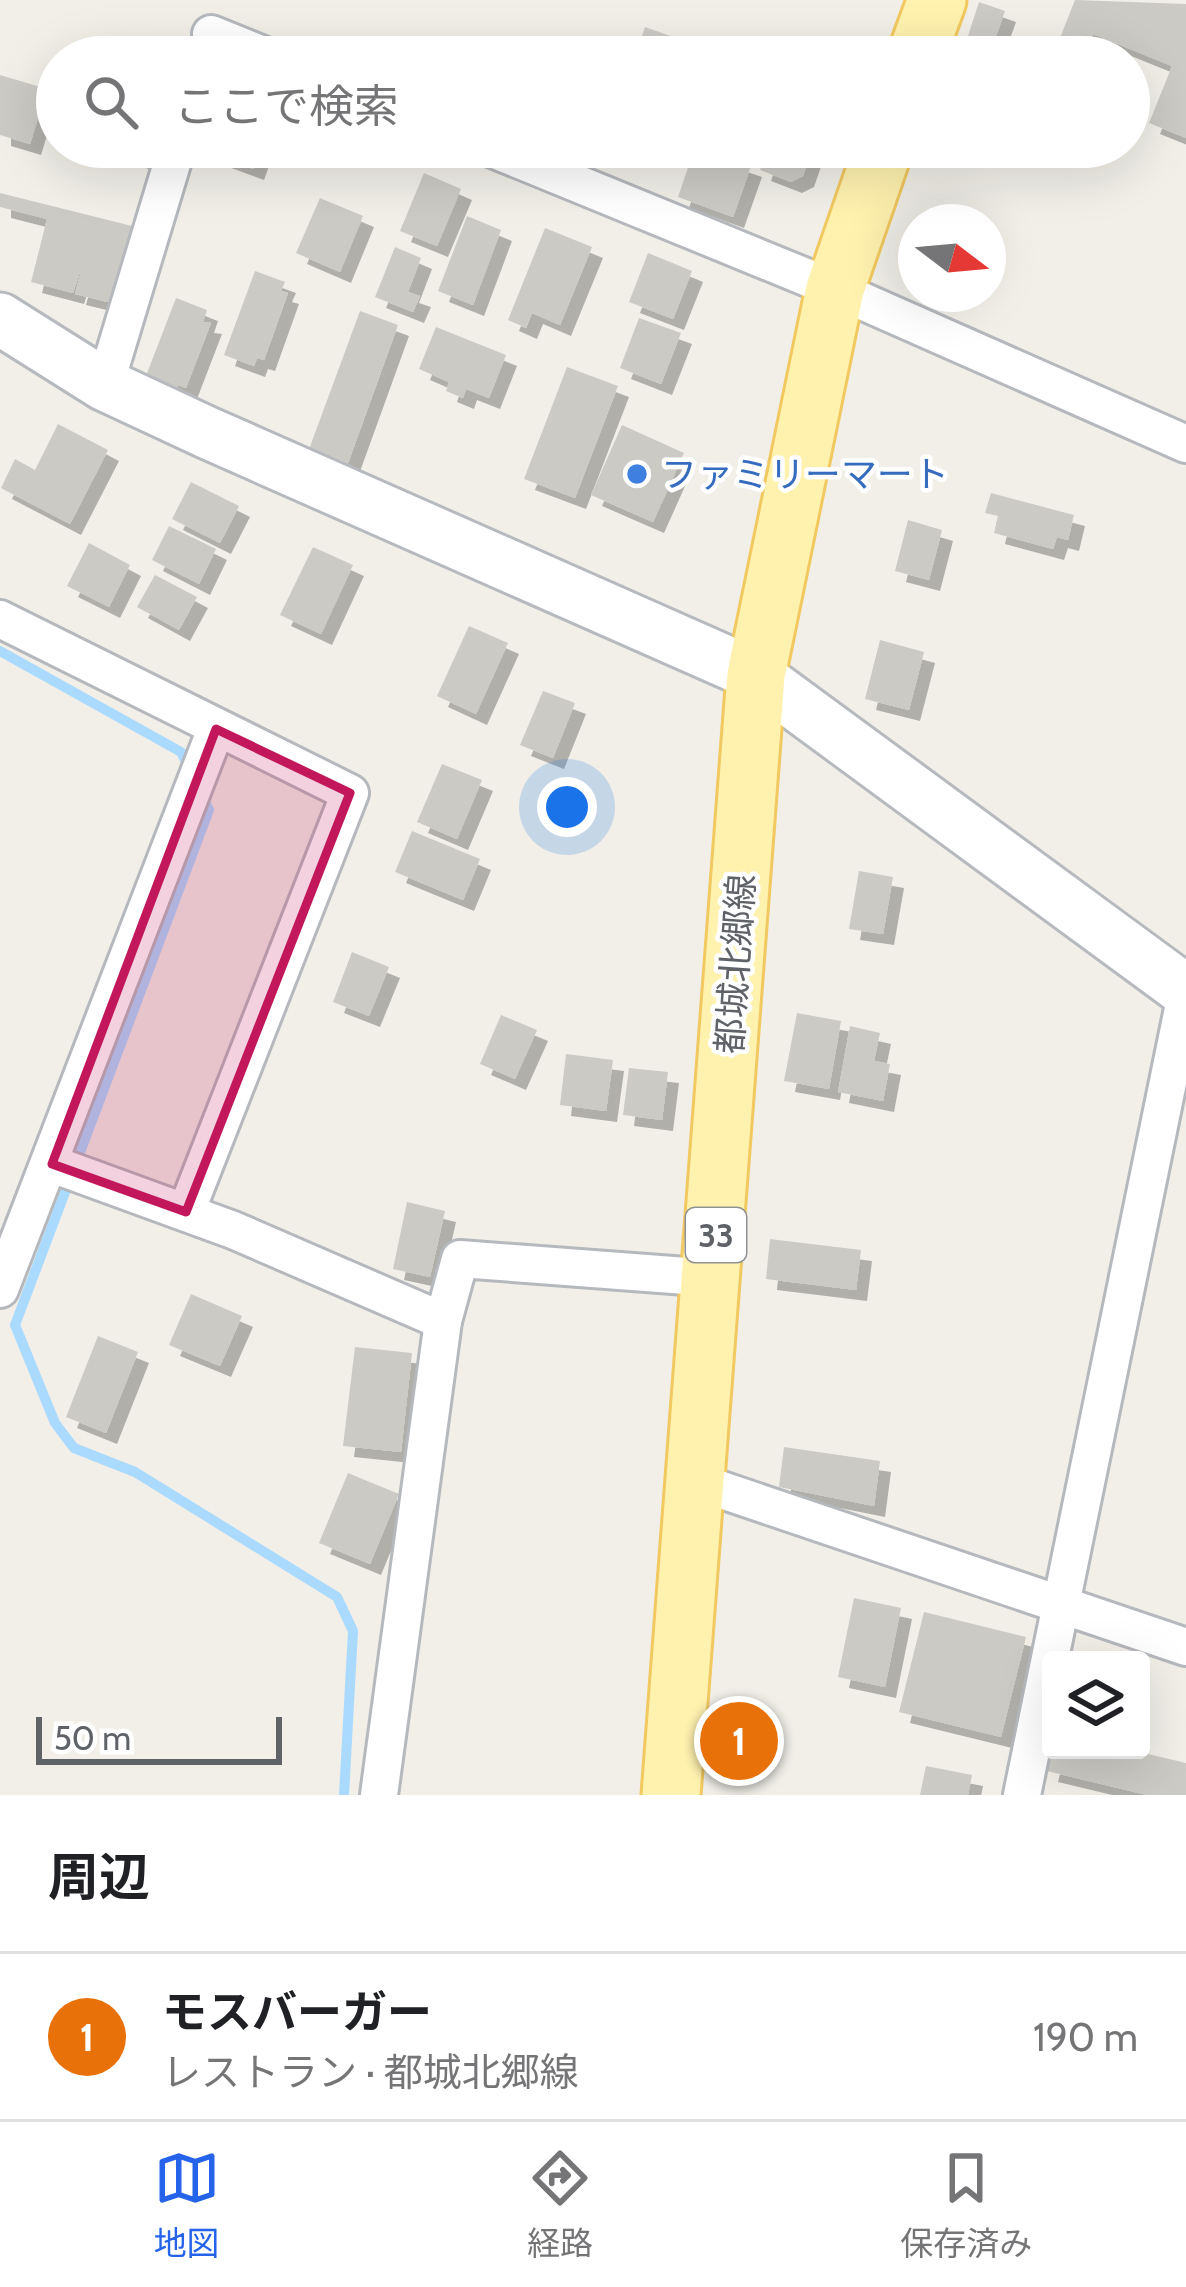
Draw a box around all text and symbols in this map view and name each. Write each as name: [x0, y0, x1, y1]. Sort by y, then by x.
search box: [36, 36, 1150, 168]
icon: search: [78, 69, 144, 135]
text: ここで検索: [174, 79, 399, 133]
north arrow: [898, 204, 1006, 312]
place label: ファミリーマート: [661, 452, 949, 496]
marker: ファミリーマート: [624, 461, 650, 487]
your location: [537, 777, 597, 837]
street label: 都城北郷線: [707, 873, 763, 1055]
road number: 33: [686, 1208, 746, 1262]
map controls: [1042, 1651, 1150, 1759]
button: layers: [1042, 1651, 1150, 1759]
pin: 1: [700, 1696, 778, 1786]
scale bar: [36, 1711, 282, 1764]
text: 50 m: [54, 1718, 131, 1758]
text: 周辺: [48, 1846, 150, 1908]
text: モスバーガー: [162, 1985, 432, 2039]
text: 1: [80, 2013, 94, 2061]
text: 190 m: [1033, 2013, 1138, 2061]
text: レストラン · 都城北郷線: [162, 2048, 579, 2096]
tab: 地図: [154, 2145, 220, 2265]
tab: 経路: [527, 2145, 593, 2265]
tab: 保存済み: [900, 2145, 1032, 2265]

